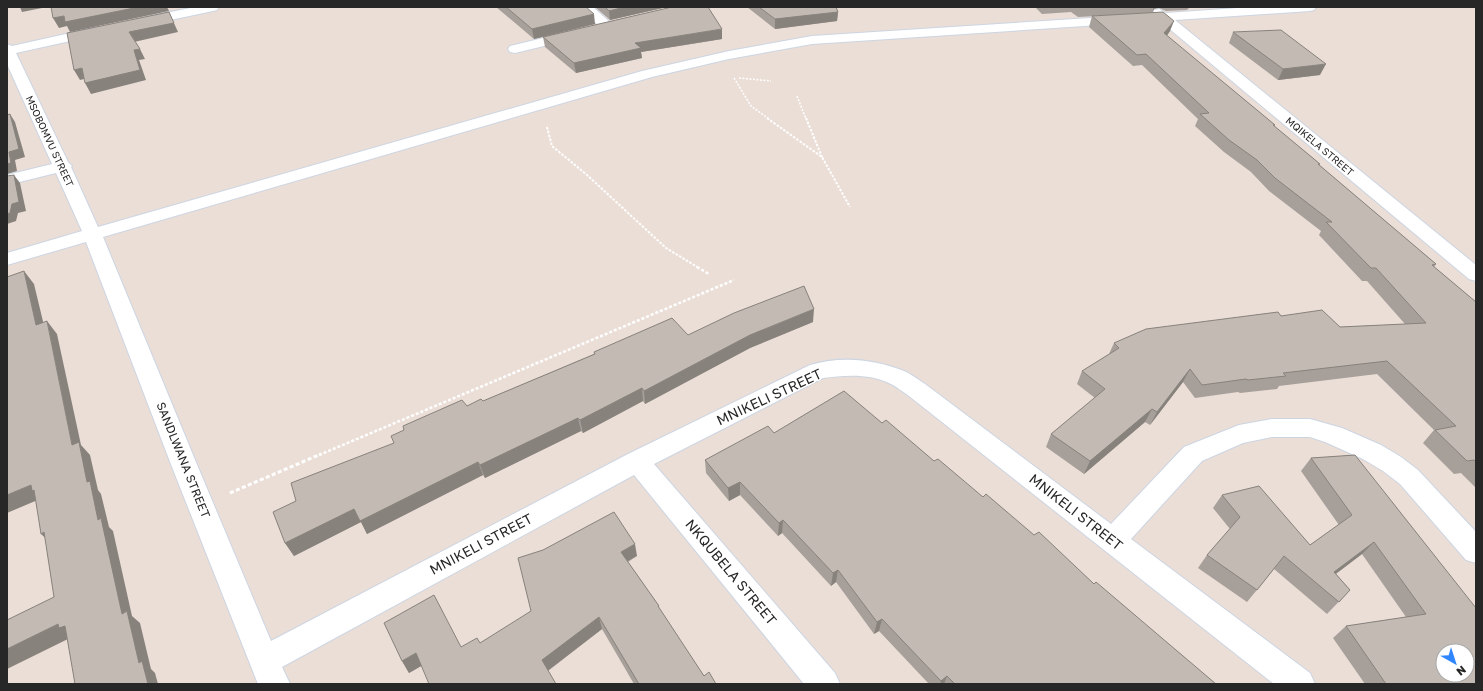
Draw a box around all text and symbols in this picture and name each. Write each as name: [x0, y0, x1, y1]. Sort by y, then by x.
street label: MSOBOMVU STREET: [24, 93, 76, 189]
street label: MQIKELA STREET: [1284, 114, 1356, 178]
street label: MNIKELI STREET: [714, 365, 824, 428]
street label: SANDLWANA STREET: [153, 400, 214, 520]
street label: MNIKELI STREET: [1026, 470, 1127, 554]
street label: MNIKELI STREET: [426, 509, 535, 578]
street label: NKQUBELA STREET: [682, 515, 781, 628]
north arrow: [1435, 643, 1475, 683]
text: N: [1454, 663, 1469, 679]

